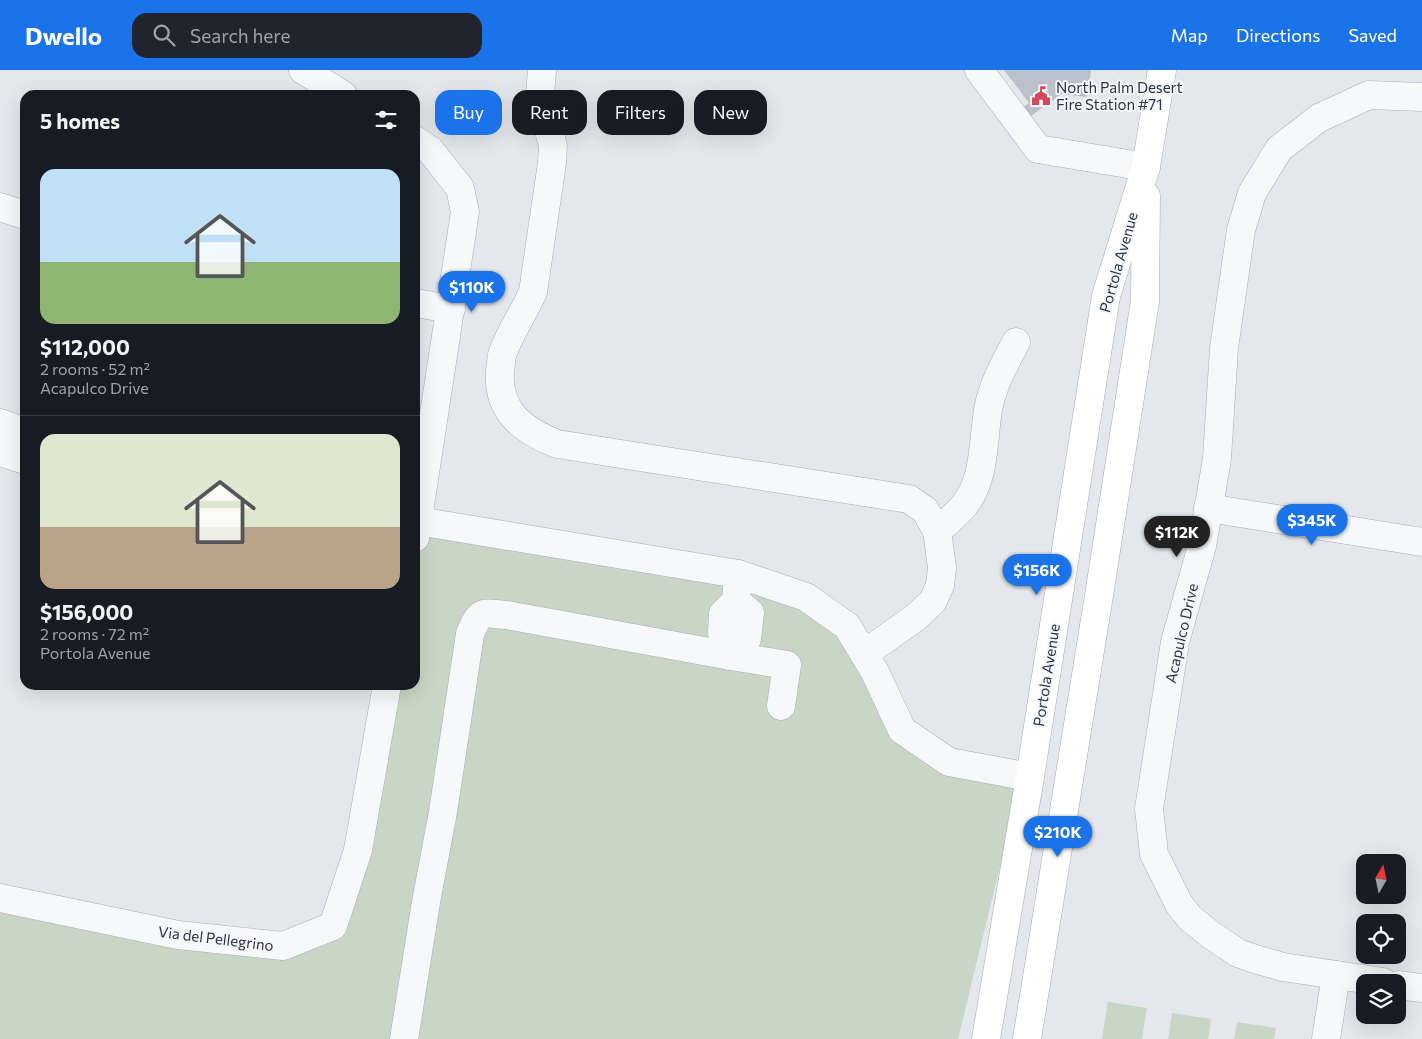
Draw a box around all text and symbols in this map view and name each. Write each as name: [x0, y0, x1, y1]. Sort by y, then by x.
search box: [132, 13, 482, 58]
text: Dwello: [25, 21, 102, 50]
icon: search: [150, 21, 178, 49]
text: Search here: [190, 24, 291, 47]
text: Map: [1171, 24, 1208, 46]
text: Directions: [1236, 24, 1320, 46]
text: Saved: [1348, 24, 1397, 46]
place label: North Palm Desert Fire Station #71: [1056, 78, 1183, 113]
public building icon: North Palm Desert Fire Station #71: [1030, 85, 1052, 107]
chip: Buy: [435, 90, 502, 135]
chip: Rent: [512, 90, 587, 135]
chip: Filters: [597, 90, 684, 135]
chip: New: [694, 90, 767, 135]
icon: filters: [372, 106, 400, 134]
text: 5 homes: [40, 108, 120, 133]
icon: home: [175, 201, 265, 291]
street label: Portola Avenue: [1095, 210, 1141, 314]
pin: $110K: [437, 270, 507, 313]
text: $110K: [449, 277, 495, 296]
text: $112,000: [40, 334, 130, 359]
text: 2 rooms · 52 m²: [40, 359, 150, 378]
text: Acapulco Drive: [40, 378, 149, 397]
icon: home: [175, 467, 265, 557]
pin: $345K: [1277, 504, 1347, 546]
text: $345K: [1288, 510, 1336, 529]
pin: $112K: [1142, 516, 1212, 558]
text: $112K: [1155, 522, 1199, 541]
pin: $156K: [1002, 554, 1072, 596]
text: $156K: [1014, 560, 1060, 579]
street label: Acapulco Drive: [1161, 581, 1201, 685]
text: $156,000: [40, 599, 133, 624]
street label: Portola Avenue: [1029, 622, 1063, 728]
text: 2 rooms · 72 m²: [40, 624, 149, 643]
text: Portola Avenue: [40, 643, 151, 662]
pin: $210K: [1023, 816, 1093, 858]
text: $210K: [1034, 822, 1082, 841]
north arrow: [1356, 854, 1406, 904]
map controls: [1356, 854, 1406, 1024]
button: locate: [1356, 914, 1406, 964]
street label: Via del Pellegrino: [157, 922, 275, 954]
button: layers: [1356, 974, 1406, 1024]

